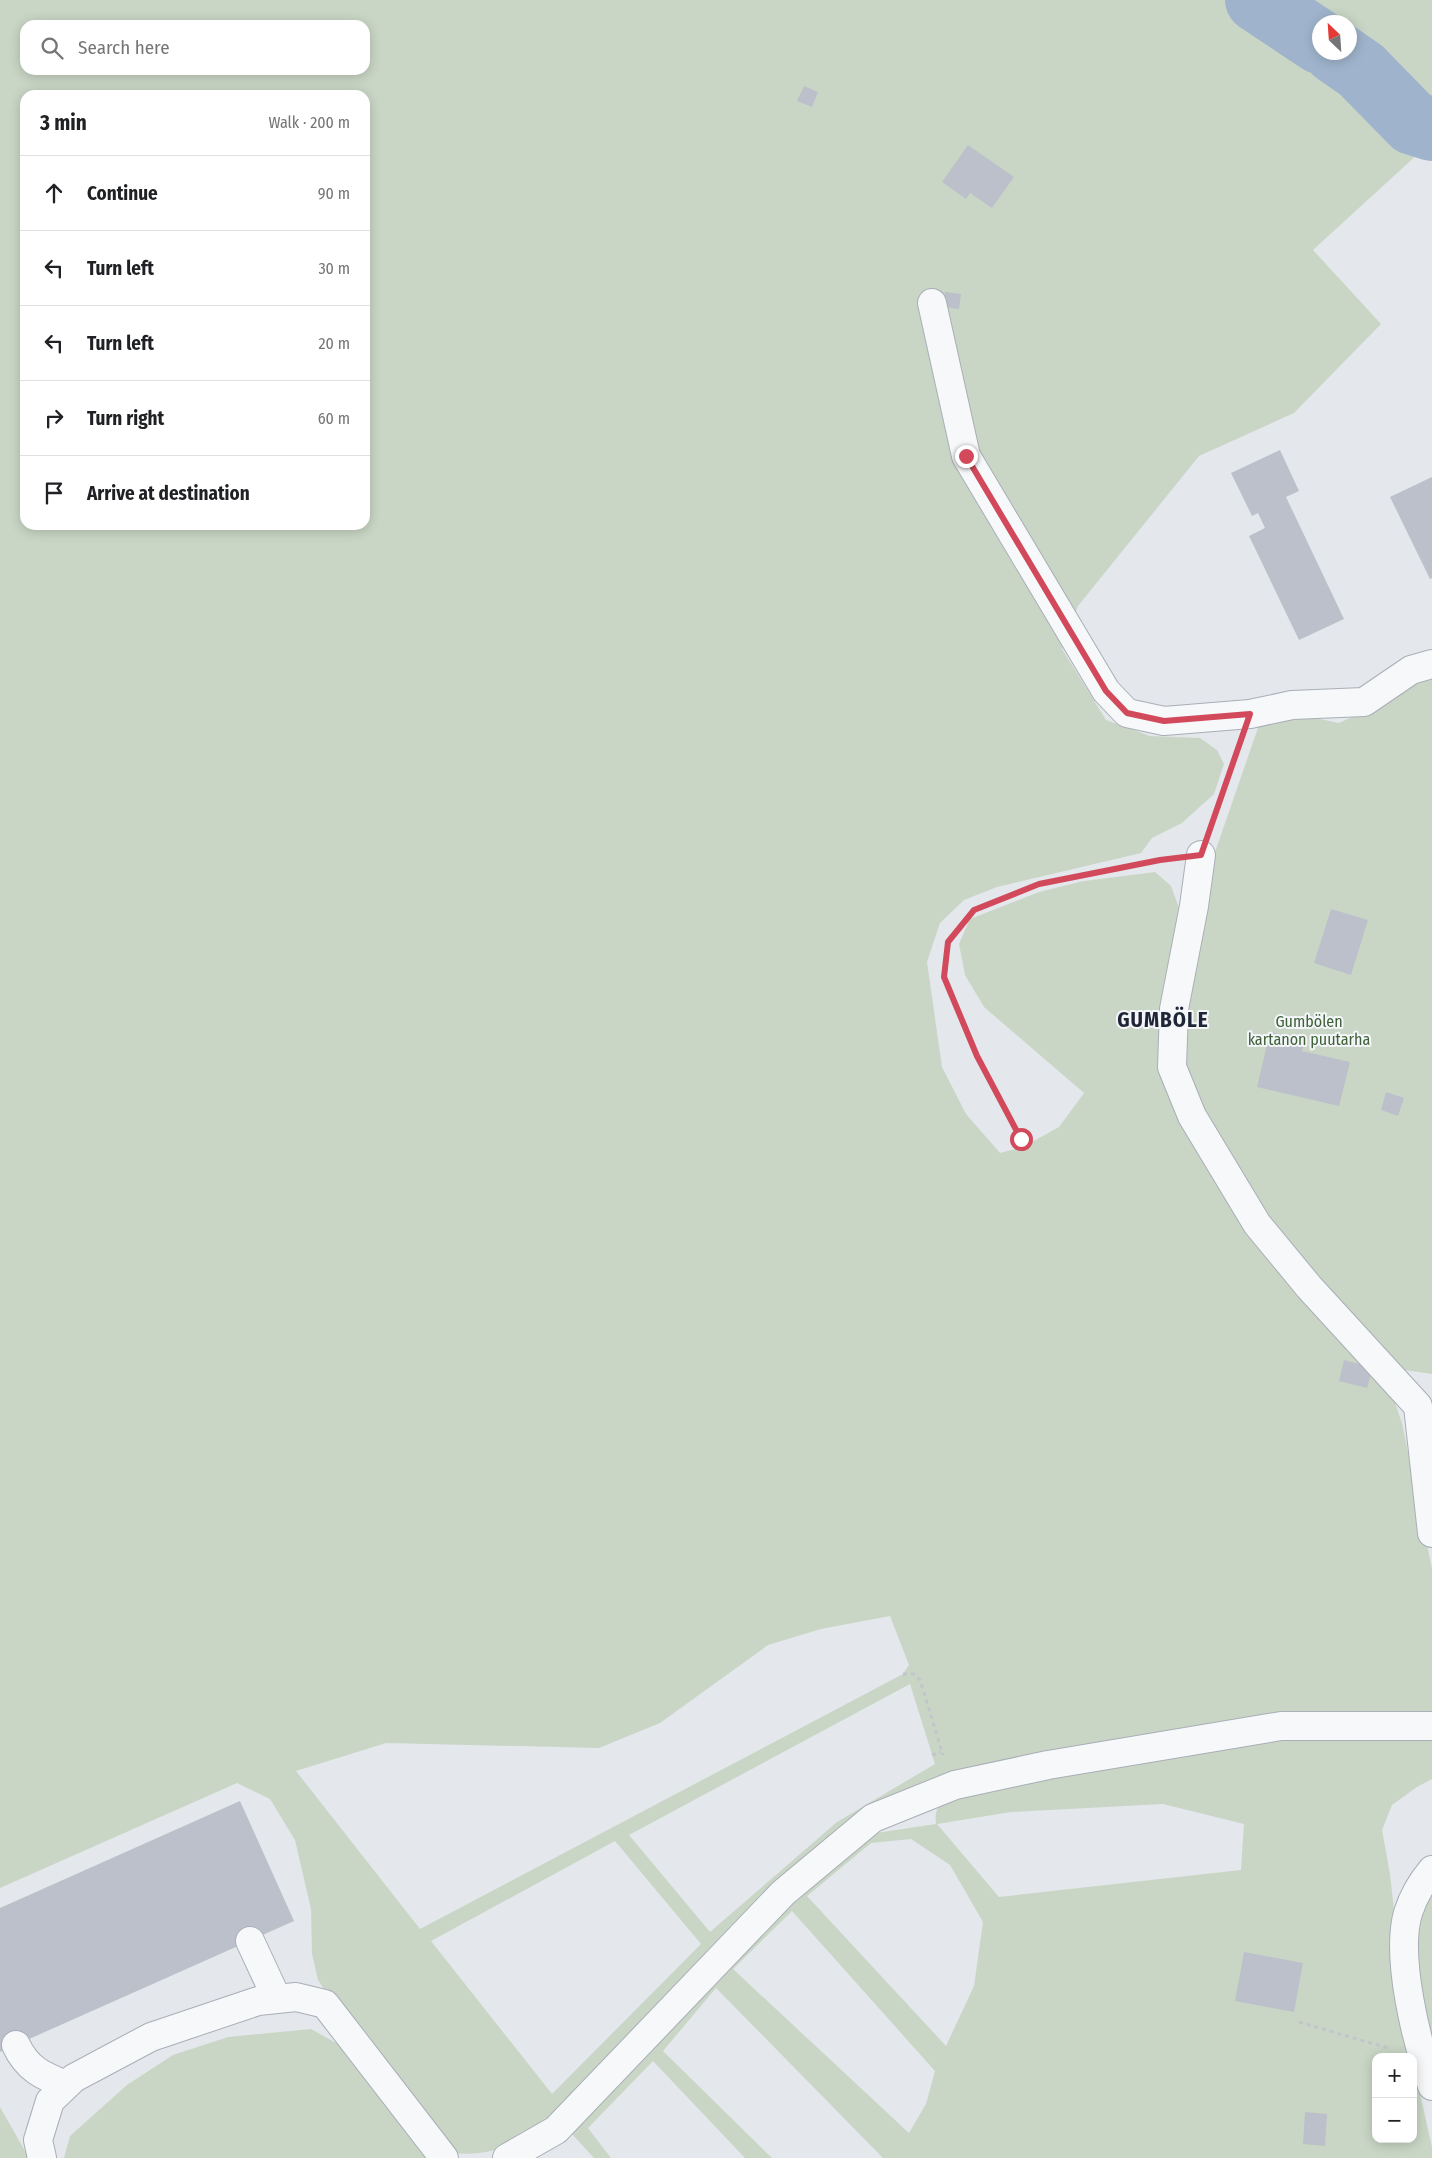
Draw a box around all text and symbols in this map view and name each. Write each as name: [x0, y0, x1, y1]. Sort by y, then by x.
north arrow: [1312, 15, 1357, 60]
search box: [20, 20, 370, 75]
icon: search: [38, 34, 66, 62]
text: Search here: [78, 36, 170, 59]
text: 3 min: [40, 110, 87, 136]
text: Walk · 200 m: [268, 113, 350, 132]
icon: ahead: [40, 179, 68, 207]
text: Continue: [87, 182, 158, 205]
text: 90 m: [318, 184, 350, 203]
icon: left: [40, 254, 68, 282]
text: Turn left: [87, 257, 154, 280]
text: 30 m: [318, 259, 350, 278]
icon: left: [40, 329, 68, 357]
text: Turn left: [87, 332, 154, 355]
text: 20 m: [319, 334, 350, 353]
icon: right: [40, 404, 68, 432]
text: Turn right: [87, 407, 164, 430]
text: 60 m: [318, 409, 350, 428]
route end: [955, 445, 978, 468]
icon: arrive: [40, 479, 68, 507]
text: Arrive at destination: [87, 482, 250, 505]
district label: GUMBÖLE: [1117, 1006, 1209, 1033]
park label: Gumbölen kartanon puutarha: [1248, 1012, 1371, 1049]
route start: [1010, 1128, 1033, 1151]
map controls: [1372, 2053, 1417, 2143]
button: +: [1372, 2053, 1417, 2098]
button: −: [1372, 2098, 1417, 2143]

